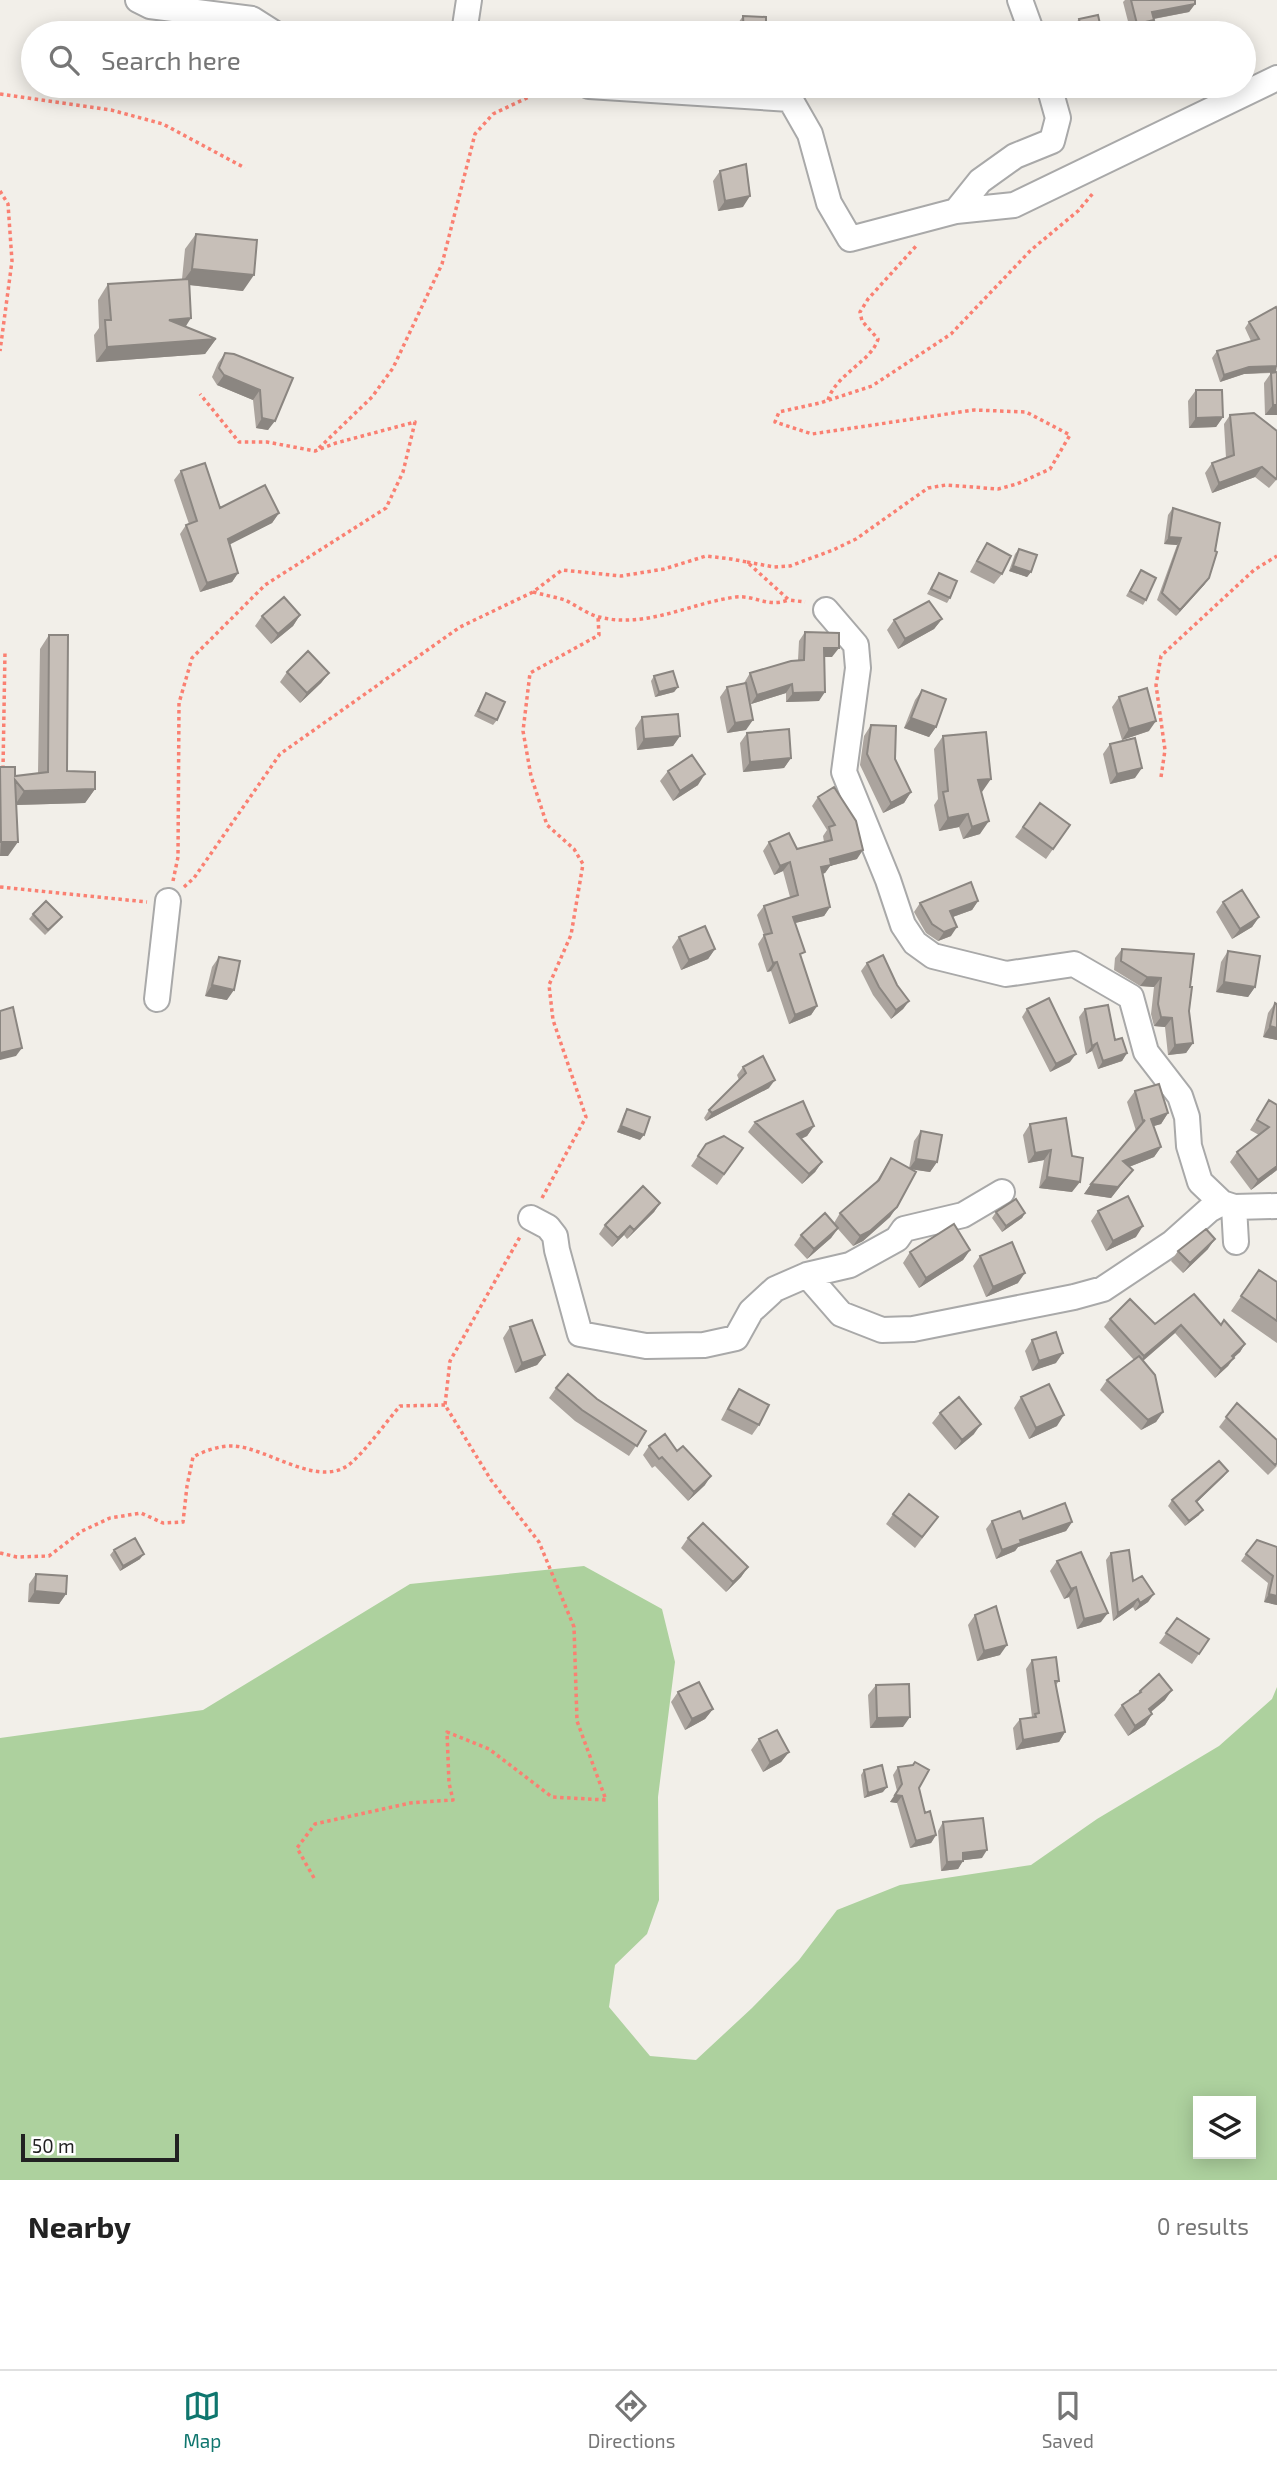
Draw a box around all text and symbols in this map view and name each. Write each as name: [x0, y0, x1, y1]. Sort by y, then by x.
search box: [21, 21, 1256, 98]
icon: search: [45, 41, 83, 79]
text: Search here: [101, 44, 241, 75]
map controls: [1193, 2096, 1256, 2159]
button: layers: [1193, 2096, 1256, 2159]
scale bar: [21, 2131, 178, 2163]
text: 50 m: [32, 2134, 75, 2157]
text: Nearby: [28, 2208, 131, 2244]
text: 0 results: [1157, 2212, 1249, 2240]
tab: Map: [183, 2387, 221, 2452]
tab: Directions: [588, 2387, 675, 2452]
tab: Saved: [1042, 2387, 1094, 2452]

